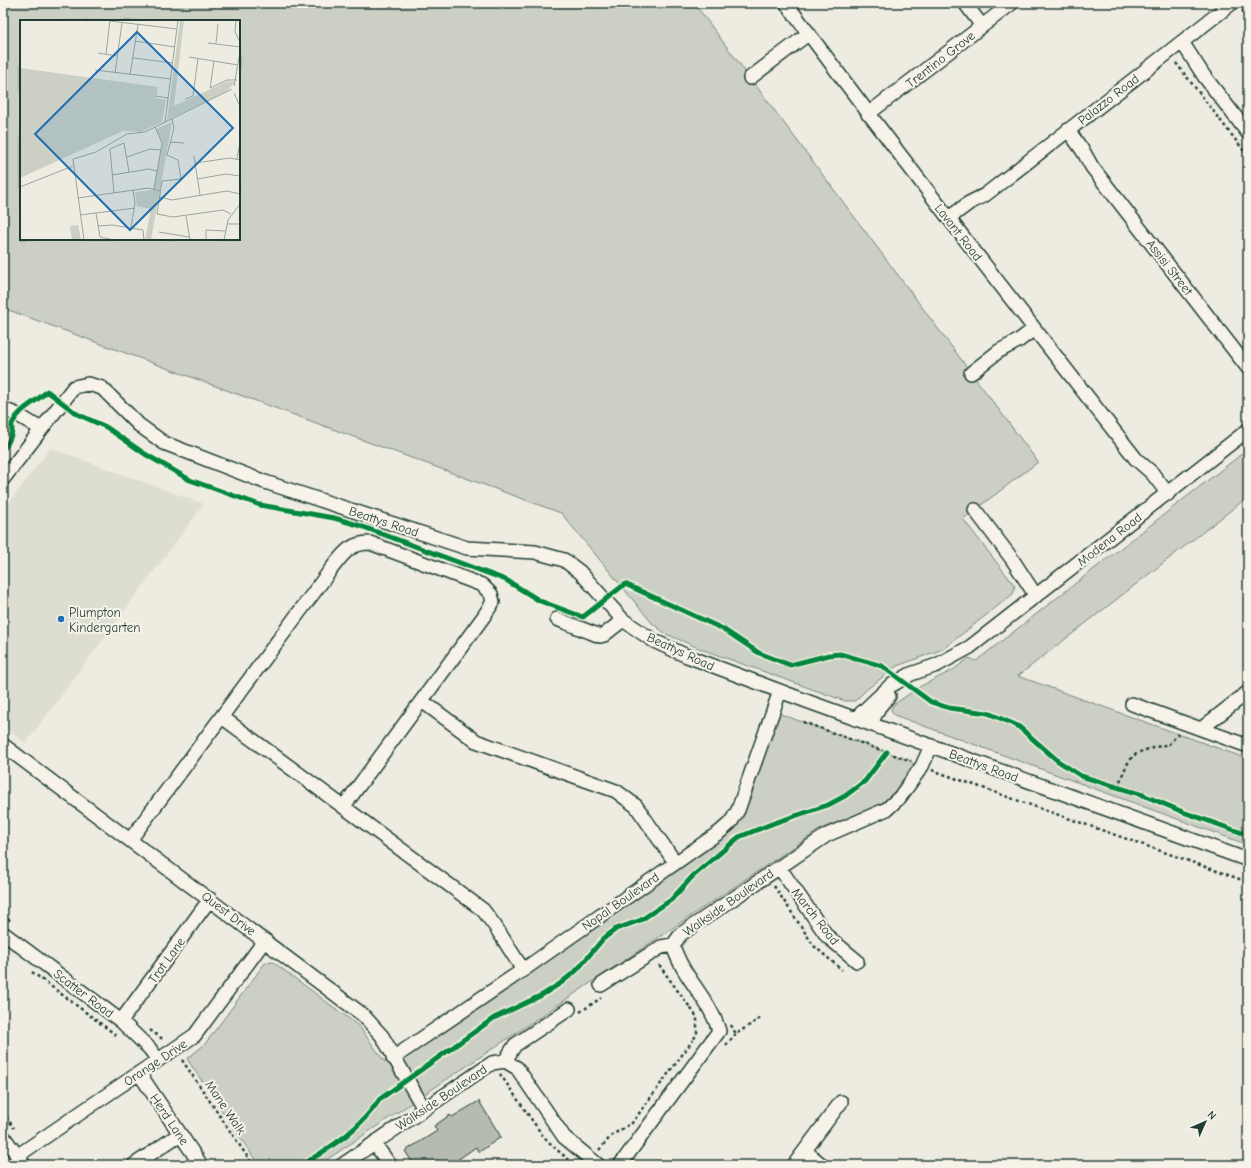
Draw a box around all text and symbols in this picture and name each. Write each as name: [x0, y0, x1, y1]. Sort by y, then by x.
inset map: [20, 20, 240, 240]
street label: Trentino Grove: [903, 28, 978, 91]
street label: Palazzo Road: [1075, 71, 1142, 128]
street label: Lavant Road: [932, 201, 986, 264]
street label: Assisi Street: [1143, 236, 1197, 299]
street label: Beattys Road: [347, 503, 421, 540]
street label: Modena Road: [1074, 510, 1144, 569]
place label: Plumpton Kindergarten: [69, 605, 140, 635]
marker: Plumpton Kindergarten: [56, 614, 66, 624]
street label: Beattys Road: [645, 629, 717, 674]
street label: Beattys Road: [947, 746, 1020, 785]
street label: Walkside Boulevard: [680, 866, 776, 939]
street label: Nopal Boulevard: [579, 869, 662, 934]
street label: March Road: [789, 885, 842, 948]
street label: Quest Drive: [199, 888, 259, 939]
street label: Trot Lane: [145, 934, 188, 986]
street label: Scatter Road: [51, 966, 117, 1021]
street label: Orange Drive: [121, 1036, 190, 1089]
street label: Walkside Boulevard: [393, 1061, 490, 1134]
street label: Mane Walk: [202, 1077, 249, 1138]
street label: Herd Lane: [147, 1091, 192, 1148]
north arrow: [1185, 1102, 1225, 1142]
text: N: [1205, 1108, 1219, 1122]

